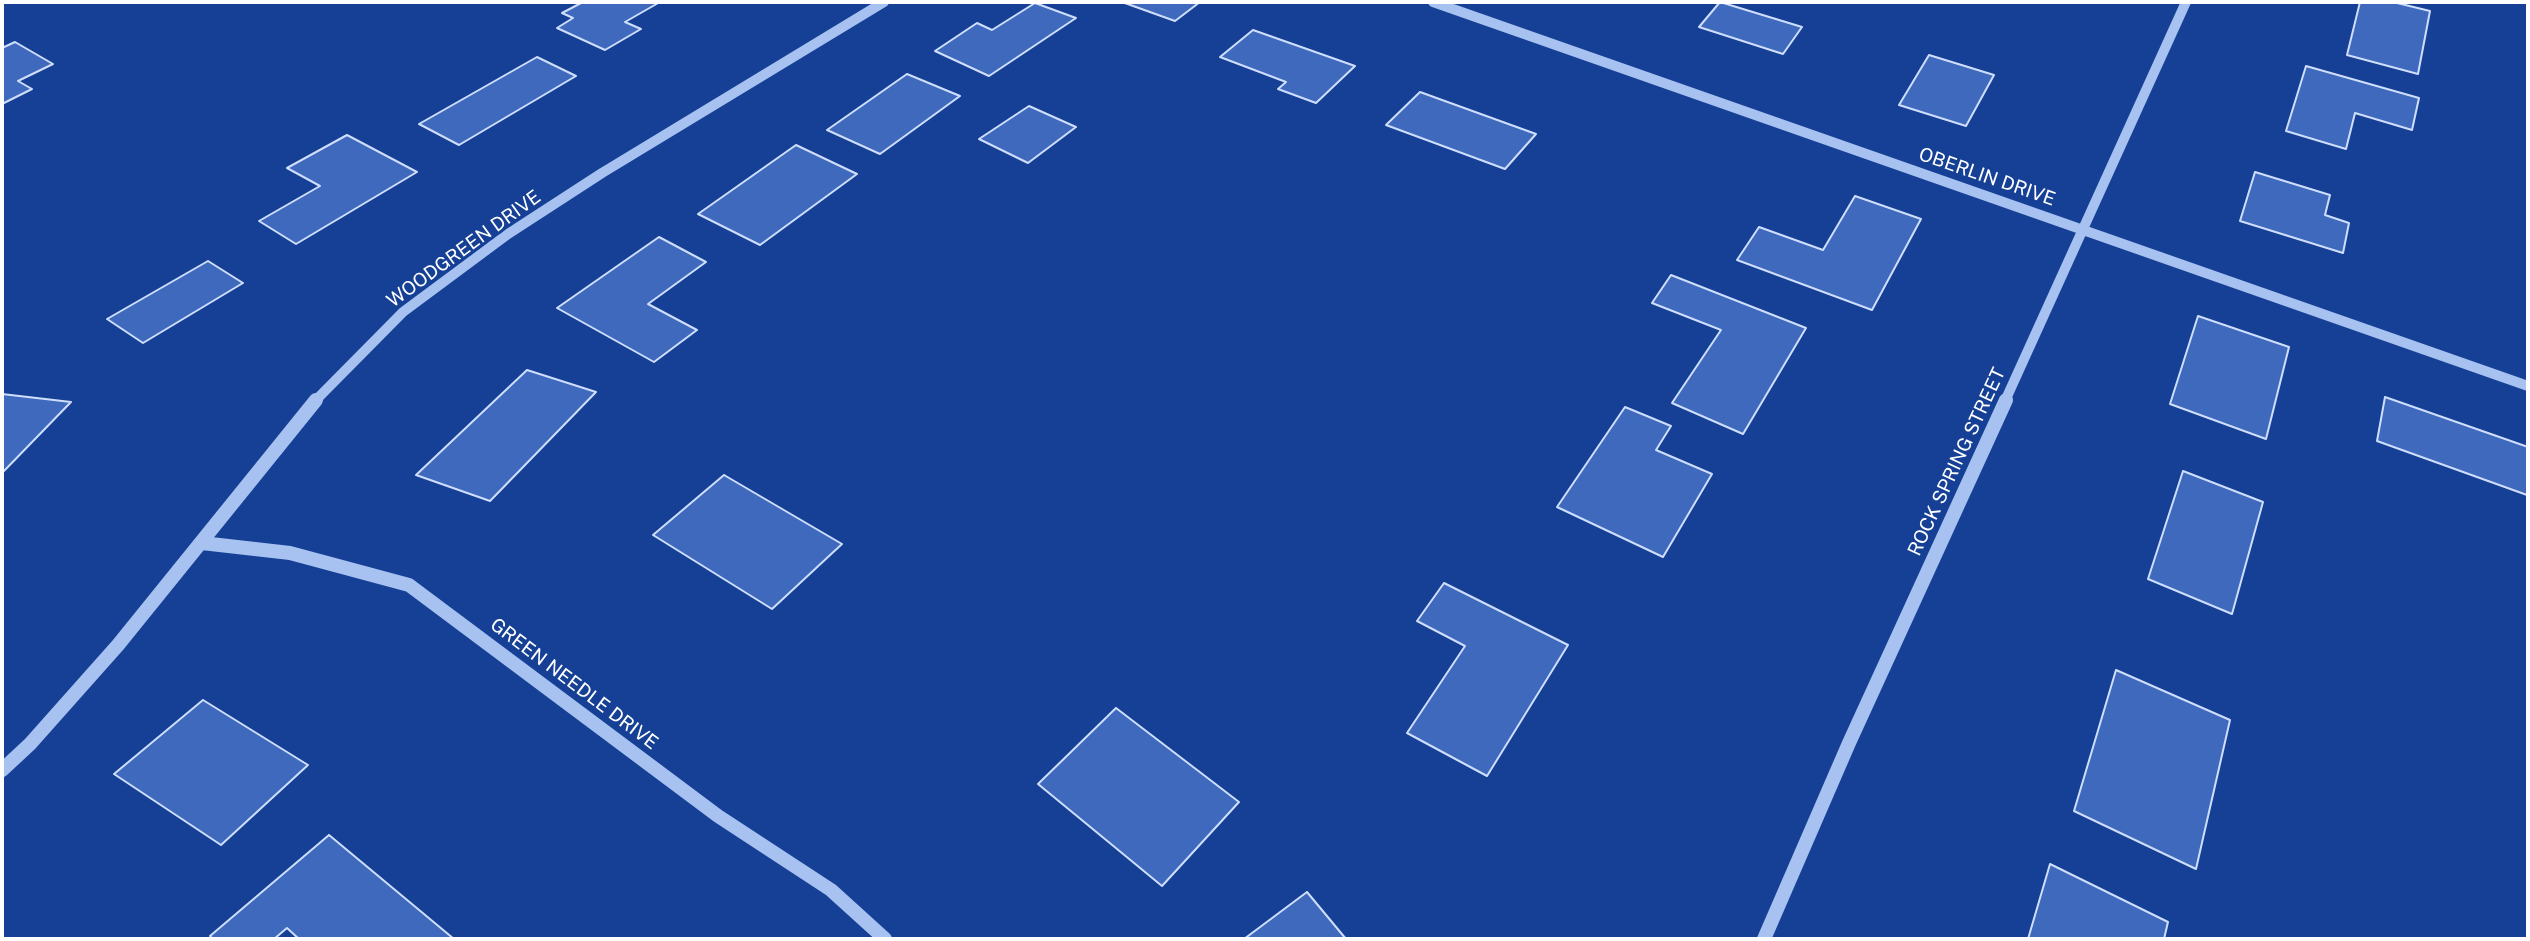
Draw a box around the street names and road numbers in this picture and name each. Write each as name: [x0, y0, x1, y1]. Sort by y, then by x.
street label: OBERLIN DRIVE: [1916, 143, 2058, 211]
street label: WOODGREEN DRIVE: [383, 186, 545, 312]
street label: ROCK SPRING STREET: [1903, 364, 2011, 560]
street label: GREEN NEEDLE DRIVE: [486, 613, 662, 755]

